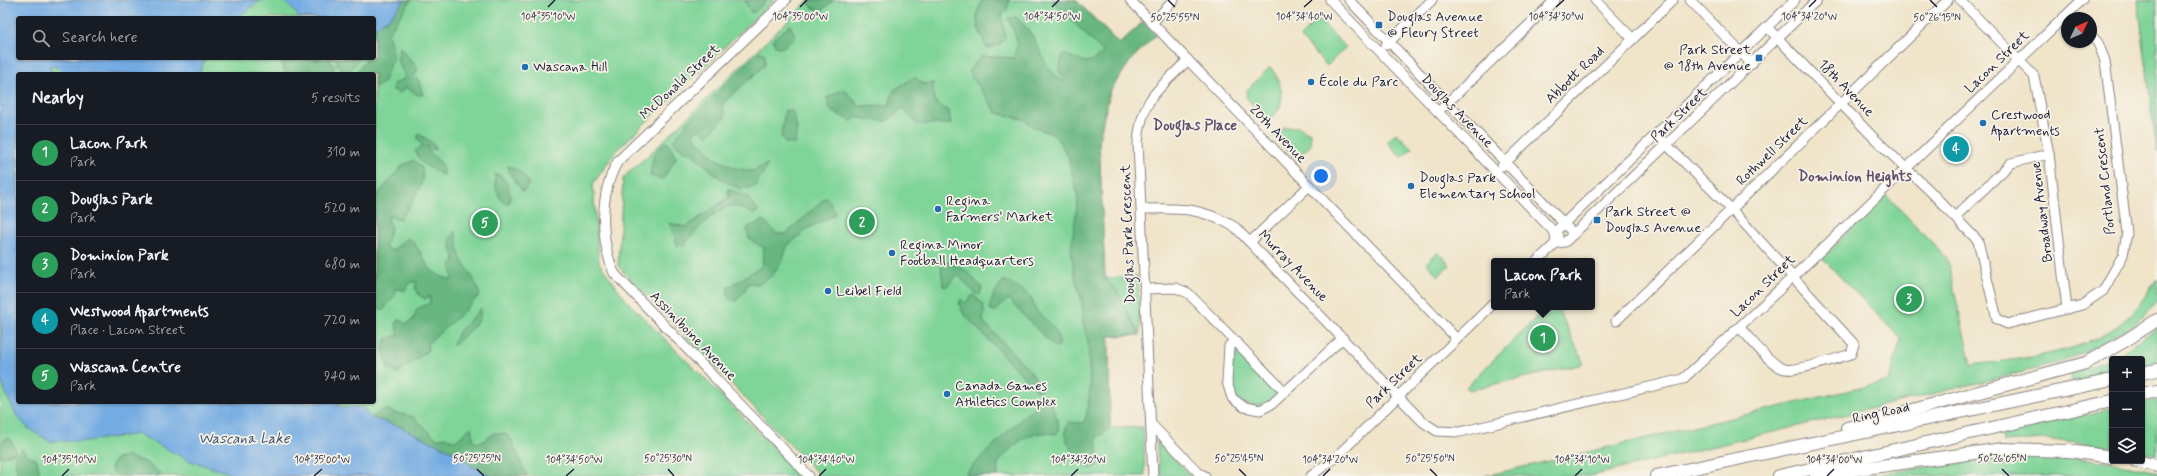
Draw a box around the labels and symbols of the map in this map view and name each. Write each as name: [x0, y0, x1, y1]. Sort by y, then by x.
place label: Douglas Avenue @ Fleury Street: [1387, 8, 1483, 42]
text: 104°35'10"W: [521, 10, 575, 24]
text: 104°35'00"W: [772, 10, 828, 24]
text: 104°34'50"W: [1024, 10, 1080, 24]
text: 104°34'40"W: [1276, 10, 1332, 24]
text: 104°34'30"W: [1528, 10, 1584, 24]
text: 104°34'20"W: [1781, 10, 1837, 24]
text: 50°25'55"N: [1150, 11, 1200, 25]
text: 50°26'15"N: [1913, 11, 1961, 25]
north arrow: [2061, 12, 2097, 48]
marker: Douglas Avenue @ Fleury Street: [1374, 20, 1384, 30]
street label: Lacon Street: [1961, 26, 2034, 97]
street label: McDonald Street: [636, 40, 724, 124]
place label: Park Street @ 18th Avenue: [1664, 41, 1752, 75]
street label: Abbott Road: [1542, 42, 1608, 108]
marker: Park Street @ 18th Avenue: [1754, 53, 1764, 63]
street label: 18th Avenue: [1814, 55, 1878, 121]
place label: Wascana Hill: [533, 58, 608, 76]
marker: Wascana Hill: [520, 62, 530, 72]
street label: Douglas Avenue: [1416, 70, 1497, 153]
place label: École du Parc: [1319, 73, 1398, 91]
marker: École du Parc: [1306, 77, 1316, 87]
street label: Park Street: [1647, 83, 1712, 146]
street label: 20th Avenue: [1246, 101, 1310, 167]
place label: Crestwood Apartments: [1991, 106, 2060, 141]
street label: Rothwell Street: [1732, 112, 1812, 190]
district label: Douglas Place: [1153, 116, 1237, 138]
marker: Crestwood Apartments: [1978, 118, 1988, 128]
street label: Portland Crescent: [2090, 126, 2120, 236]
pin: 4: [1943, 134, 1969, 164]
street label: Broadway Avenue: [2027, 160, 2057, 263]
street label: Douglas Park Crescent: [1117, 163, 1141, 304]
your location: [1311, 166, 1331, 186]
district label: Dominion Heights: [1798, 167, 1912, 188]
place label: Douglas Park Elementary School: [1419, 169, 1535, 203]
marker: Douglas Park Elementary School: [1406, 181, 1416, 191]
place label: Regina Farmers' Market: [946, 192, 1054, 226]
place label: Park Street @ Douglas Avenue: [1605, 203, 1701, 239]
marker: Regina Farmers' Market: [933, 204, 943, 214]
pin: 2: [849, 207, 875, 237]
pin: 5: [472, 208, 498, 238]
marker: Park Street @ Douglas Avenue: [1592, 215, 1602, 225]
street label: Murray Avenue: [1254, 226, 1332, 306]
place label: Regina Minor Football Headquarters: [900, 236, 1034, 270]
marker: Regina Minor Football Headquarters: [887, 248, 897, 258]
street label: Lacon Street: [1727, 250, 1800, 321]
place label: Leibel Field: [836, 282, 902, 300]
pin: 3: [1896, 284, 1922, 314]
marker: Leibel Field: [823, 286, 833, 296]
street label: Assiniboine Avenue: [646, 288, 740, 385]
pin: 1: [1530, 323, 1556, 353]
street label: Park Street: [1362, 349, 1427, 412]
place label: Canada Games Athletics Complex: [955, 377, 1057, 411]
marker: Canada Games Athletics Complex: [942, 389, 952, 399]
street label: Ring Road: [1851, 398, 1911, 429]
water label: Wascana Lake: [198, 429, 291, 449]
text: 50°25'25"N: [453, 452, 501, 466]
text: 50°25'30"N: [644, 452, 692, 466]
text: 50°25'45"N: [1215, 452, 1264, 466]
text: 50°25'50"N: [1405, 452, 1455, 466]
text: 50°26'05"N: [1978, 452, 2027, 466]
text: 104°35'10"W: [42, 453, 96, 467]
text: 104°35'00"W: [294, 453, 350, 467]
text: 104°34'50"W: [546, 453, 602, 467]
text: 104°34'40"W: [798, 453, 854, 467]
text: 104°34'30"W: [1050, 453, 1106, 467]
text: 104°34'20"W: [1302, 453, 1358, 467]
text: 104°34'10"W: [1554, 453, 1610, 467]
text: 104°34'00"W: [1806, 453, 1862, 467]

